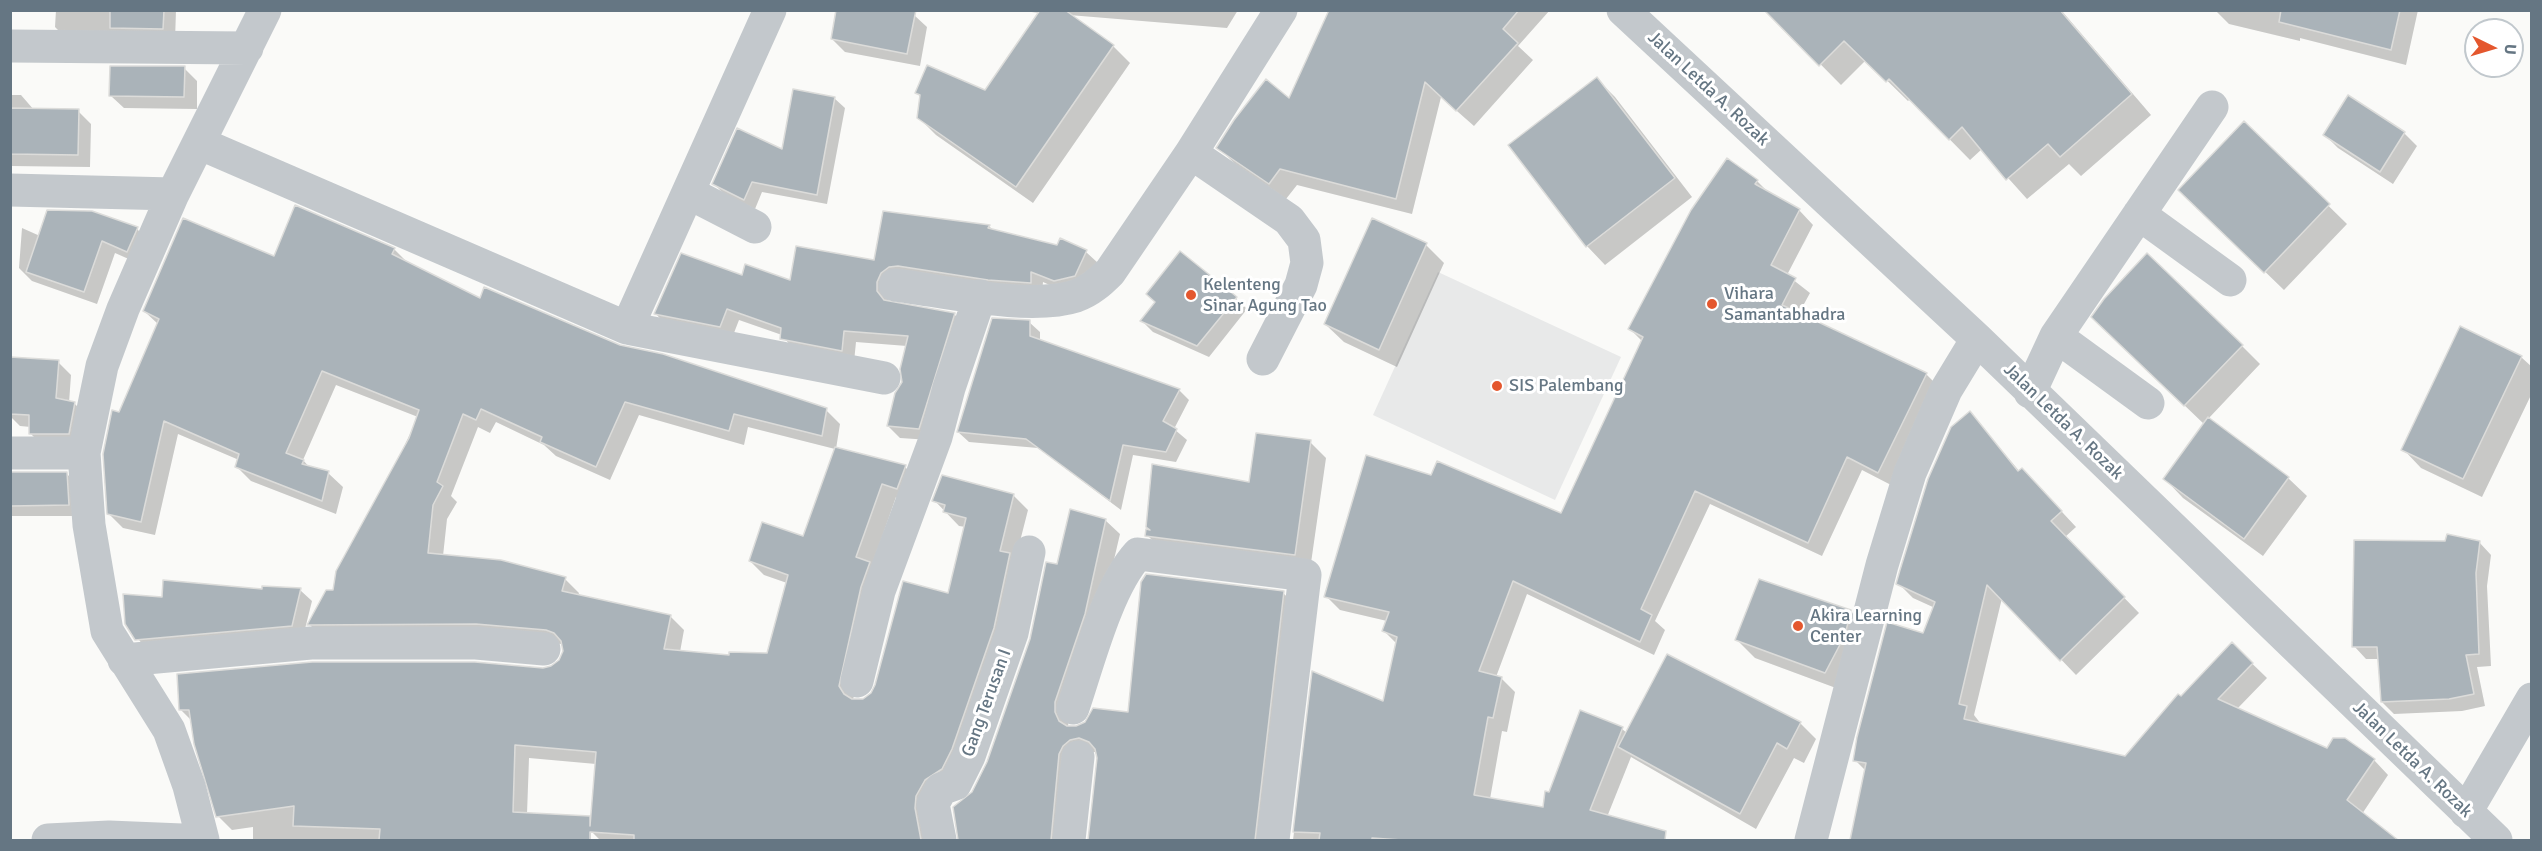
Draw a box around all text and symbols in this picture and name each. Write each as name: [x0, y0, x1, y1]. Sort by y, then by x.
north arrow: [2464, 18, 2524, 78]
street label: Jalan Letda A. Rozak: [1643, 27, 1773, 151]
text: U: [2500, 43, 2520, 56]
place label: Kelenteng Sinar Agung Tao: [1203, 274, 1327, 316]
place label: Vihara Samantabhadra: [1724, 283, 1845, 326]
marker: Kelenteng Sinar Agung Tao: [1184, 288, 1198, 302]
marker: Vihara Samantabhadra: [1705, 297, 1719, 311]
street label: Jalan Letda A. Rozak: [1999, 359, 2127, 485]
place label: SIS Palembang: [1509, 375, 1624, 397]
marker: SIS Palembang: [1490, 379, 1504, 393]
place label: Akira Learning Center: [1810, 605, 1922, 648]
marker: Akira Learning Center: [1791, 619, 1805, 633]
street label: Gang Terusan I: [958, 646, 1016, 760]
street label: Jalan Letda A. Rozak: [2348, 697, 2476, 823]

